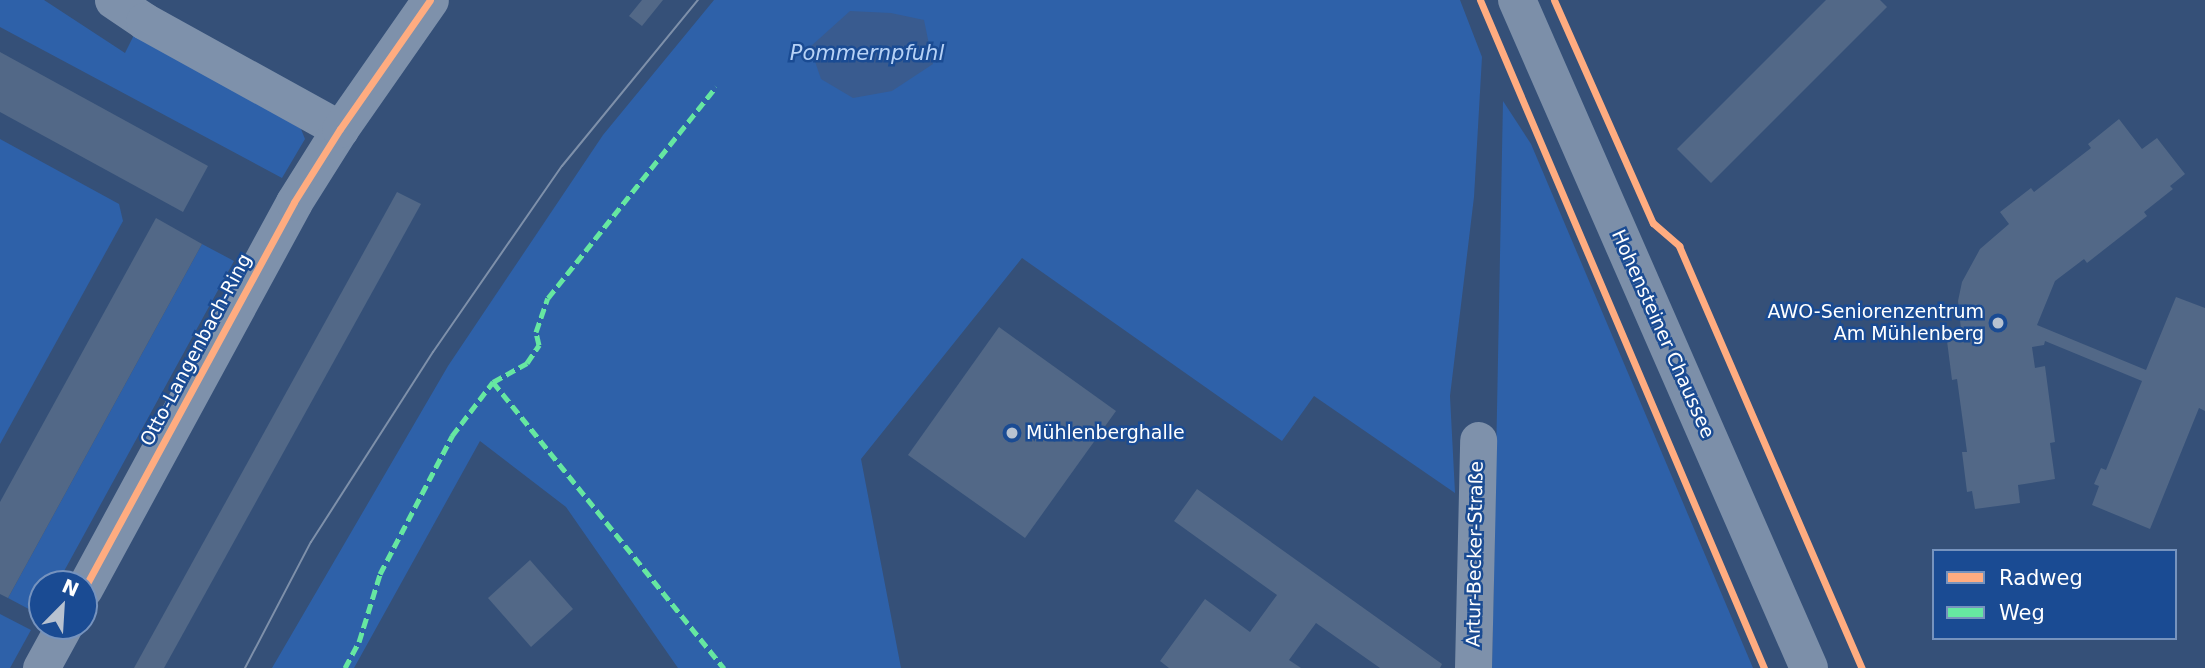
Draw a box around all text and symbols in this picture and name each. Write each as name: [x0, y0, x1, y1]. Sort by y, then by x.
water label: Pommernpfuhl: [790, 40, 944, 66]
street label: Hohensteiner Chaussee: [1607, 226, 1719, 442]
street label: Otto-Langenbach-Ring: [136, 250, 256, 450]
place label: AWO-Seniorenzentrum Am Mühlenberg: [1768, 301, 1984, 345]
marker: AWO-Seniorenzentrum Am Mühlenberg: [1990, 315, 2006, 331]
place label: Mühlenberghalle: [1026, 422, 1185, 444]
marker: Mühlenberghalle: [1004, 425, 1020, 441]
street label: Artur-Becker-Straße: [1462, 461, 1488, 647]
legend: [1932, 549, 2177, 640]
text: Radweg: [1999, 566, 2083, 590]
north arrow: [28, 570, 98, 640]
text: N: [59, 574, 82, 601]
text: Weg: [1999, 601, 2045, 625]

